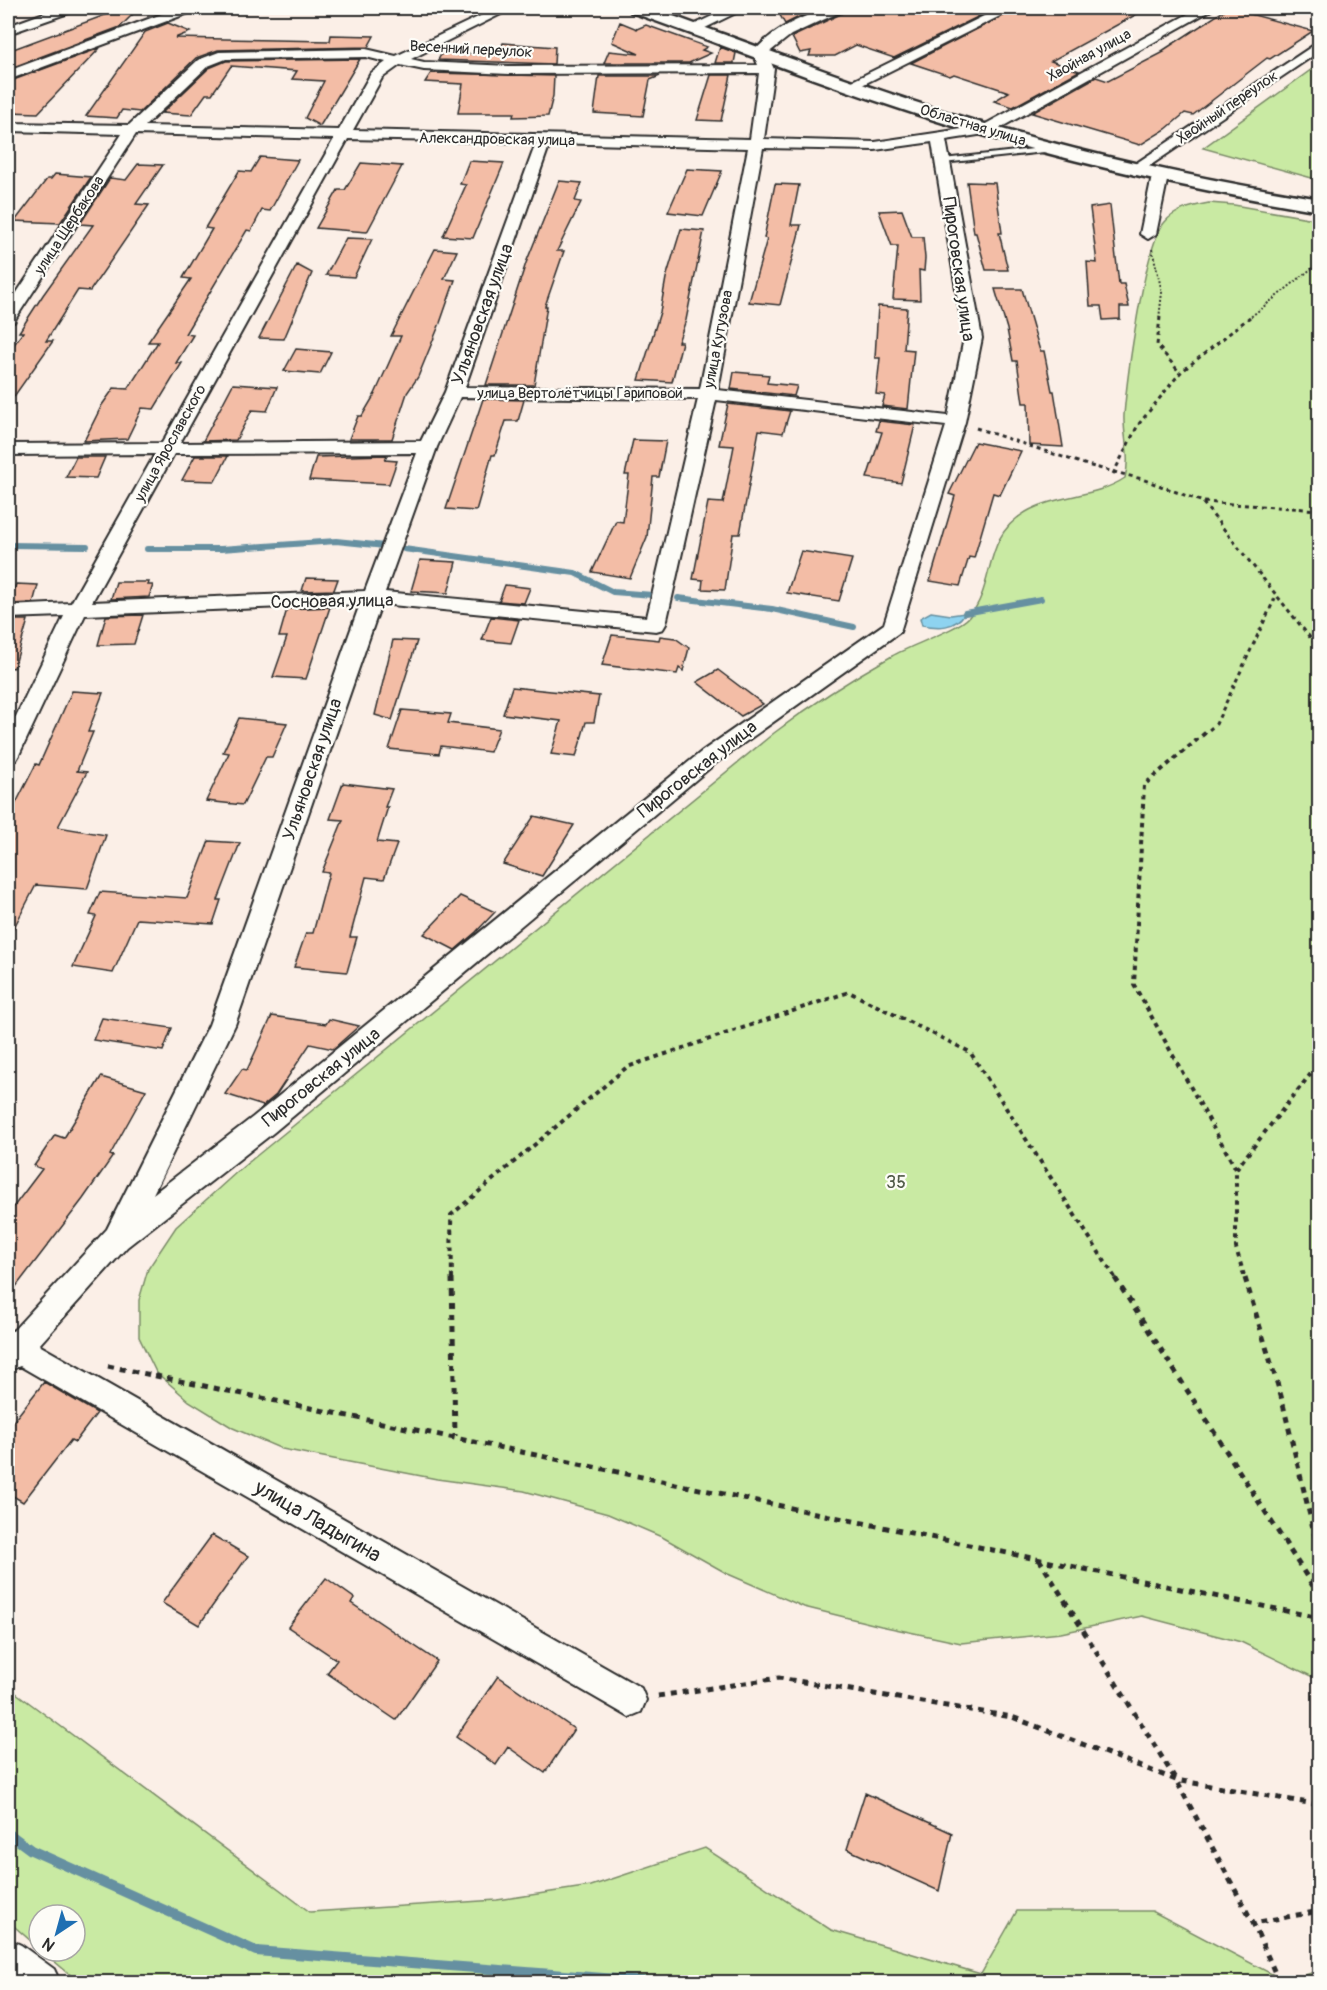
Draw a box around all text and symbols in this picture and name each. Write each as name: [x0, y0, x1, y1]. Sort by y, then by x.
street label: Хвойная улица: [1044, 25, 1134, 86]
street label: Весенний переулок: [409, 37, 533, 62]
street label: Хвойный переулок: [1173, 66, 1282, 148]
street label: Областная улица: [918, 100, 1028, 151]
street label: Александровская улица: [419, 129, 575, 150]
street label: улица Щербакова: [30, 172, 108, 279]
street label: Пироговская улица: [937, 195, 980, 343]
street label: Ульяновская улица: [446, 240, 519, 388]
street label: улица Кутузова: [700, 289, 737, 391]
street label: улица Ярославского: [130, 381, 210, 506]
street label: улица Вертолётчицы Гариповой: [476, 384, 683, 403]
street label: Сосновая улица: [270, 589, 394, 614]
street label: Ульяновская улица: [277, 695, 348, 843]
street label: Пироговская улица: [633, 716, 762, 823]
street label: Пироговская улица: [257, 1023, 385, 1132]
park label: 35: [886, 1171, 906, 1194]
street label: улица Ладыгина: [249, 1474, 386, 1569]
north arrow: [27, 1903, 87, 1963]
text: N: [38, 1933, 59, 1956]

